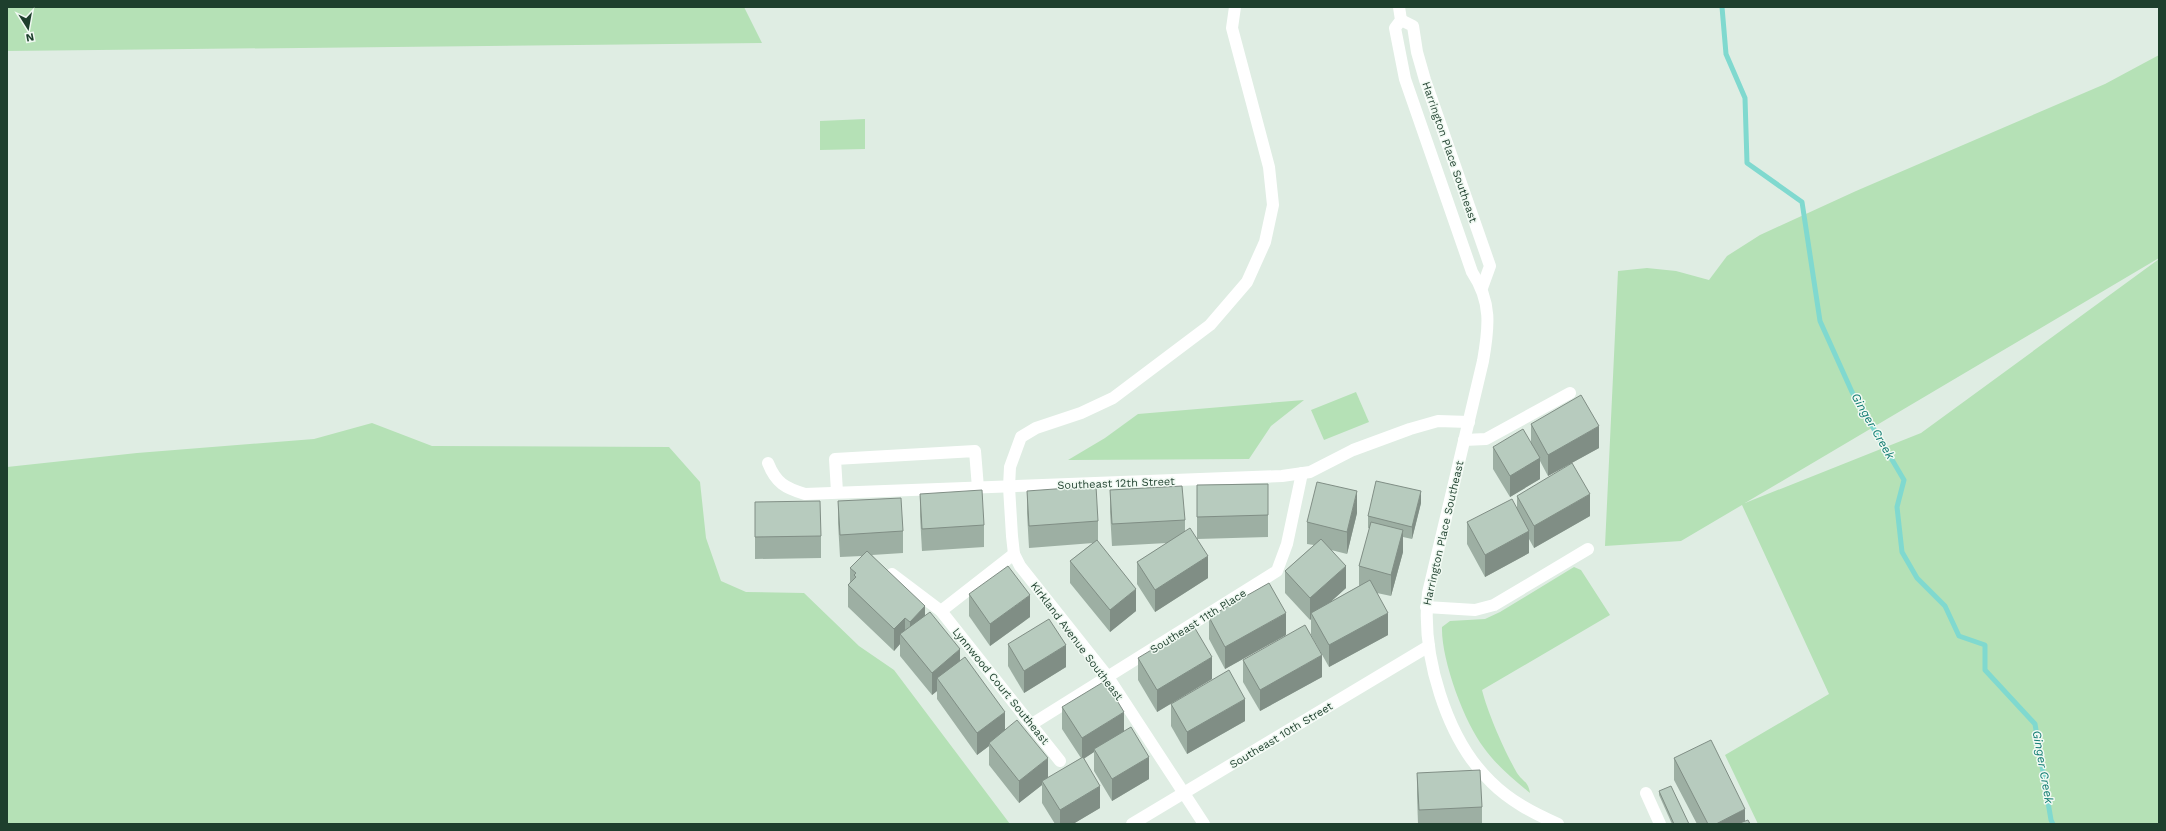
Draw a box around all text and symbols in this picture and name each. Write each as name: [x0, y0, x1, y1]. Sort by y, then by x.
north arrow: [8, 8, 48, 48]
text: N: [25, 30, 35, 44]
street label: Harrington Place Southeast: [1419, 80, 1480, 225]
water label: Ginger Creek: [1848, 390, 1898, 462]
street label: Harrington Place Southeast: [1421, 459, 1467, 607]
street label: Southeast 12th Street: [1057, 475, 1175, 492]
street label: Kirkland Avenue Southeast: [1028, 580, 1126, 703]
street label: Southeast 11th Place: [1148, 587, 1249, 656]
street label: Lynnwood Court Southeast: [950, 626, 1052, 747]
street label: Southeast 10th Street: [1227, 699, 1335, 771]
water label: Ginger Creek: [2030, 729, 2056, 805]

